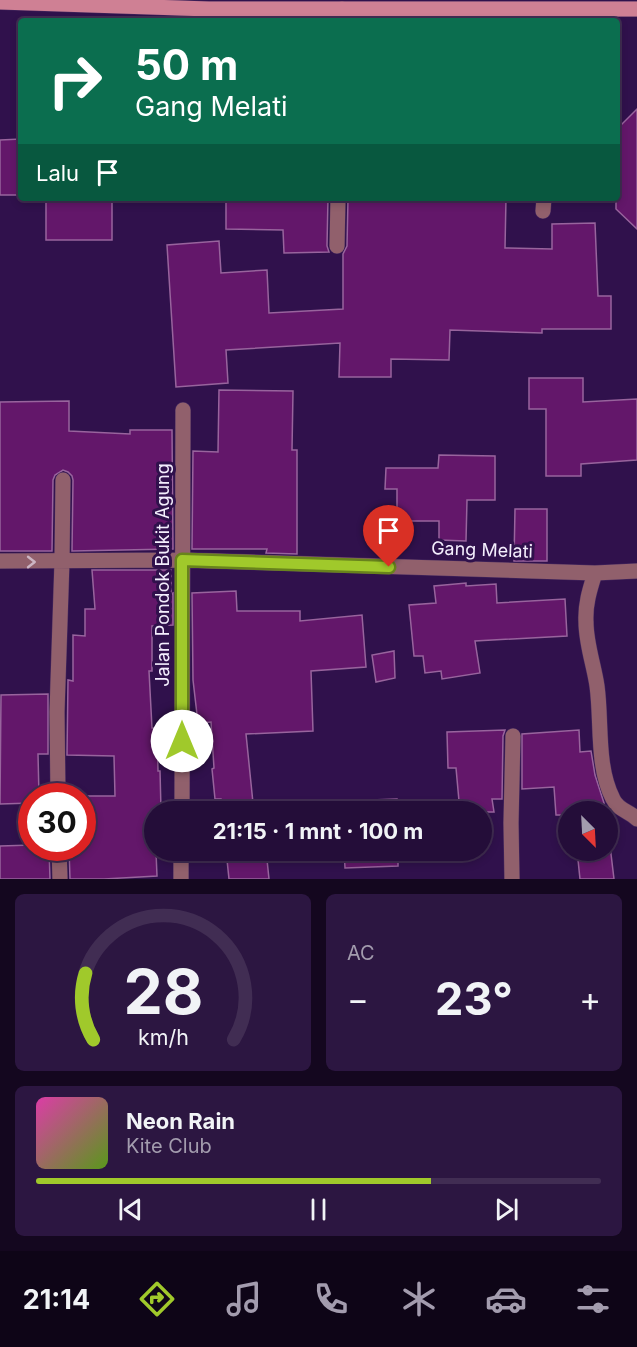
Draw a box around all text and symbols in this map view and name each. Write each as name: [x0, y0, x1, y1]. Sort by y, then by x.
text: 50 m: [135, 39, 238, 90]
icon: right: [36, 42, 114, 120]
text: Gang Melati: [135, 90, 288, 123]
icon: arrive: [91, 156, 124, 189]
text: Lalu: [36, 160, 79, 186]
street label: Jalan Pondok Bukit Agung: [152, 463, 173, 687]
pin: [363, 505, 414, 567]
icon: arrive: [372, 514, 405, 547]
street label: Gang Melati: [431, 537, 533, 562]
one-way arrow: [27, 556, 36, 568]
position arrow: [150, 709, 214, 773]
speed limit sign: 30: [18, 783, 96, 861]
north arrow: [558, 801, 618, 861]
map controls: [558, 801, 618, 861]
text: 21:15 · 1 mnt · 100 m: [213, 818, 423, 844]
text: AC: [347, 941, 375, 965]
text: 28: [123, 954, 203, 1029]
text: 23°: [435, 971, 513, 1026]
text: −: [347, 979, 369, 1019]
text: +: [579, 979, 601, 1019]
text: km/h: [138, 1024, 188, 1050]
text: Neon Rain: [126, 1108, 235, 1134]
text: Kite Club: [126, 1134, 212, 1158]
icon: previous: [114, 1193, 147, 1226]
icon: pause: [302, 1193, 335, 1226]
icon: next: [490, 1193, 523, 1226]
icon: directions: [136, 1278, 178, 1320]
icon: music: [223, 1278, 265, 1320]
icon: phone: [310, 1278, 352, 1320]
icon: climate: [398, 1278, 440, 1320]
icon: car: [485, 1278, 527, 1320]
icon: filters: [572, 1278, 614, 1320]
text: 21:14: [23, 1283, 90, 1316]

